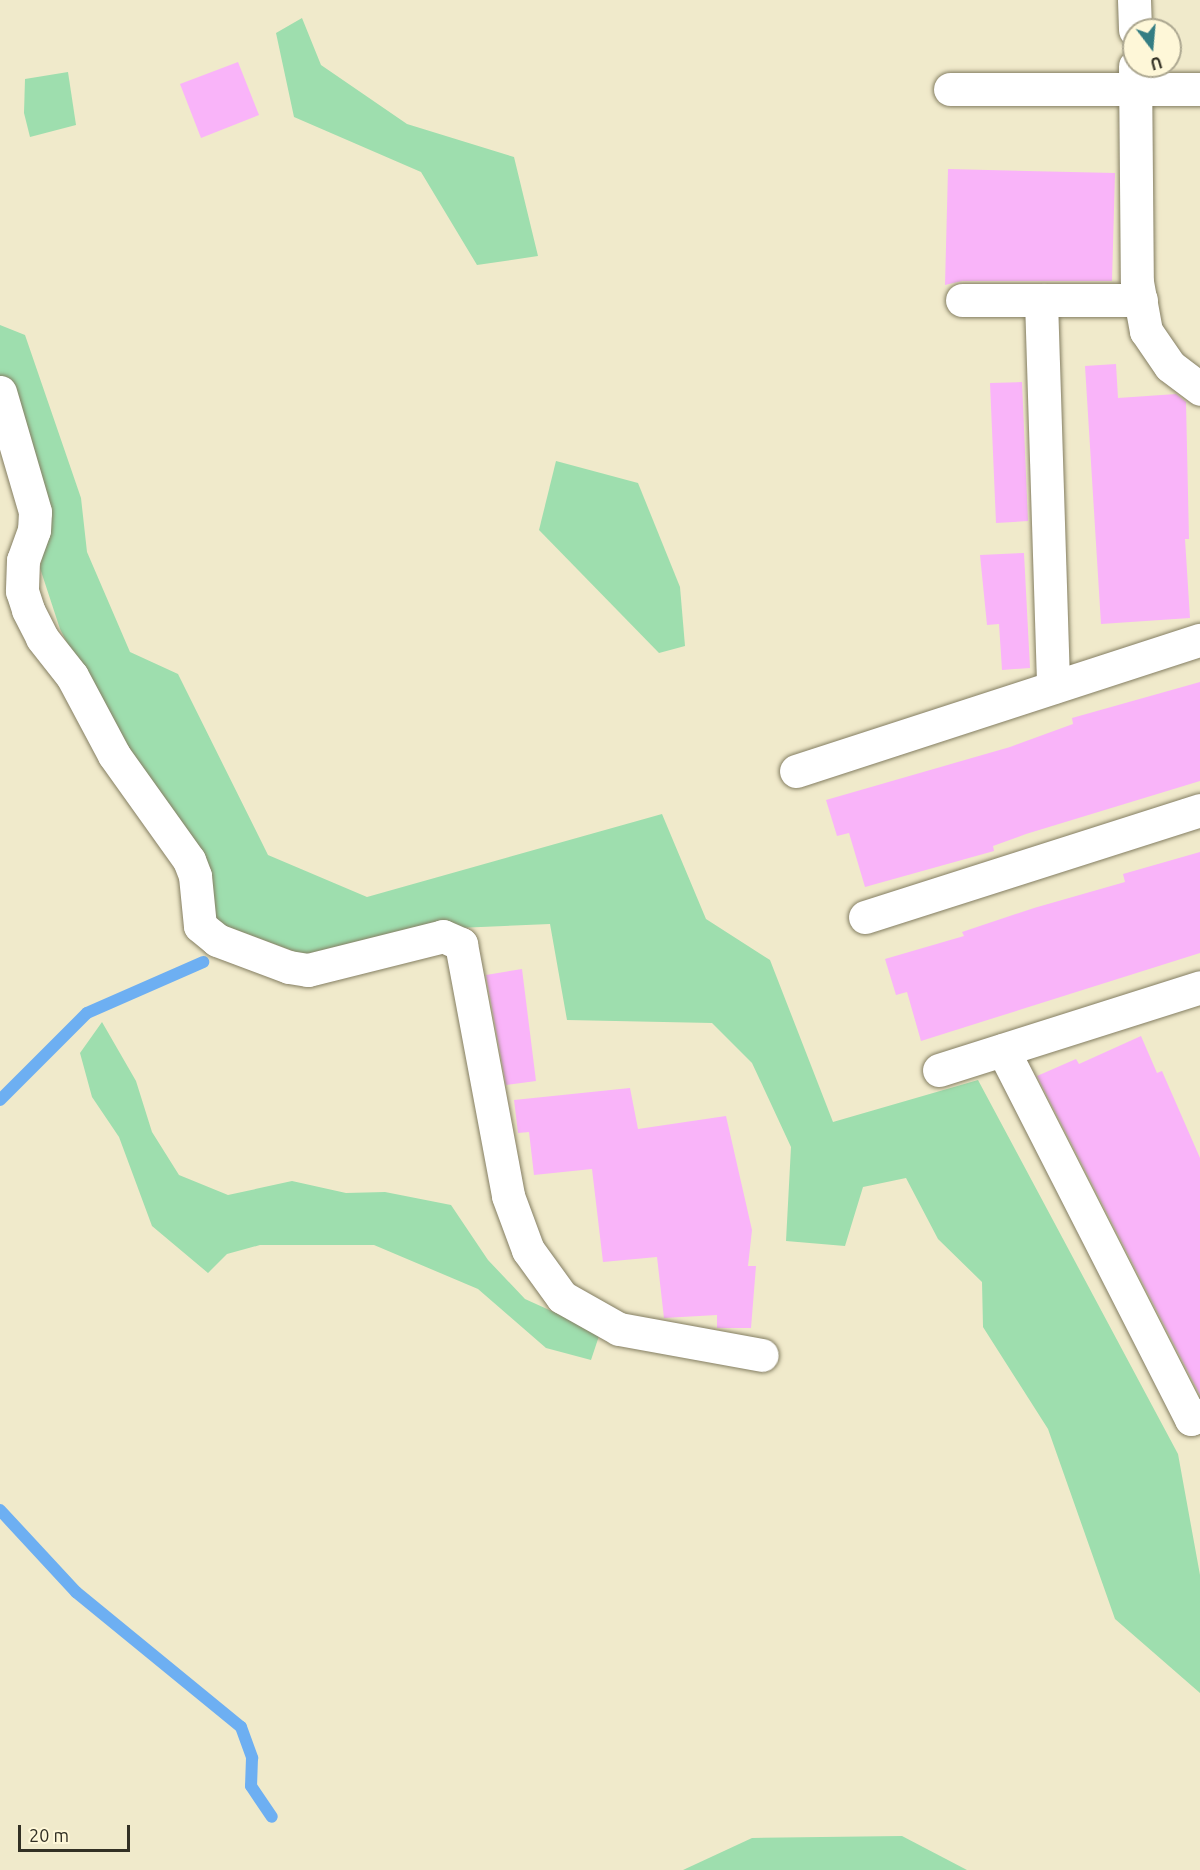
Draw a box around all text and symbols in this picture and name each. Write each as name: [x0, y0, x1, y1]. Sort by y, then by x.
north arrow: [1122, 18, 1182, 78]
text: U: [1149, 53, 1164, 74]
scale bar: [21, 1813, 134, 1851]
text: 20 m: [29, 1825, 69, 1845]

